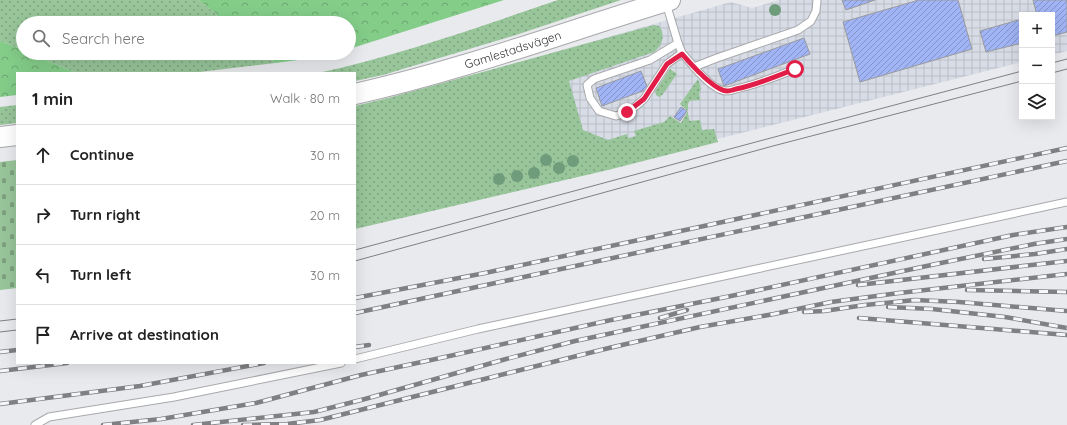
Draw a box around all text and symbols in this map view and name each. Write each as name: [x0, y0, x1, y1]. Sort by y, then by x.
map controls: [1019, 12, 1055, 120]
button: +: [1019, 12, 1055, 48]
search box: [16, 16, 356, 60]
icon: search: [30, 27, 52, 49]
street label: Gamlestadsvägen: [463, 27, 563, 72]
text: Search here: [62, 29, 145, 48]
button: −: [1019, 48, 1055, 84]
route start: [786, 60, 804, 78]
button: layers: [1019, 84, 1055, 120]
text: 1 min: [32, 88, 73, 109]
text: Walk · 80 m: [270, 90, 340, 106]
route end: [618, 103, 636, 121]
icon: ahead: [32, 144, 54, 166]
text: Continue: [70, 145, 134, 164]
text: 30 m: [310, 147, 340, 163]
icon: right: [32, 204, 54, 226]
text: Turn right: [70, 205, 141, 224]
text: 20 m: [310, 207, 340, 223]
icon: left: [32, 264, 54, 286]
text: Turn left: [70, 265, 132, 284]
text: 30 m: [310, 267, 340, 283]
icon: arrive: [32, 324, 54, 346]
text: Arrive at destination: [70, 325, 219, 344]

